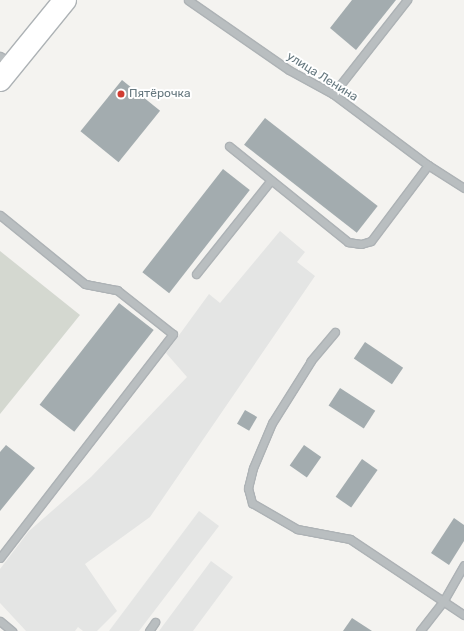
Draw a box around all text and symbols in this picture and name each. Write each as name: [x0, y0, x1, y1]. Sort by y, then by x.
street label: улица Ленина: [284, 49, 360, 105]
place label: Пятёрочка: [129, 87, 191, 101]
marker: Пятёрочка: [116, 89, 126, 99]

